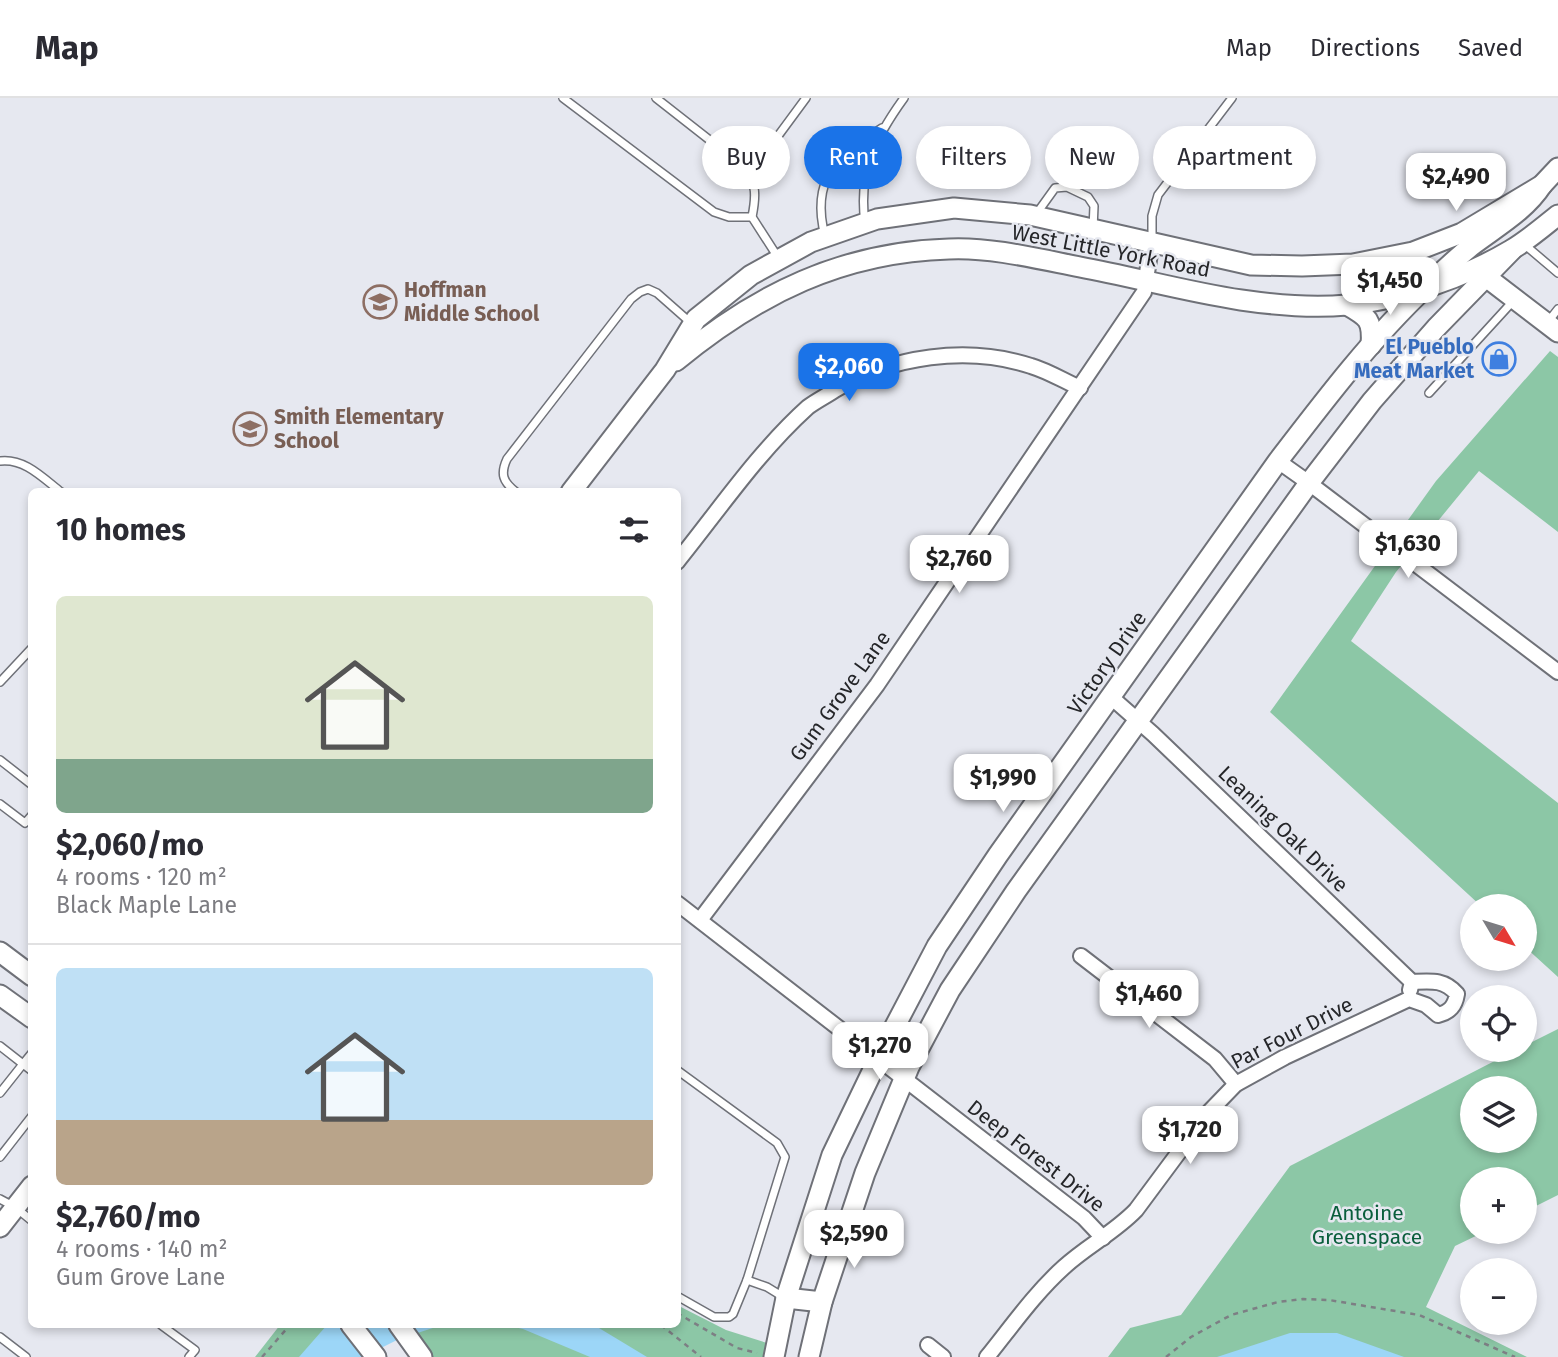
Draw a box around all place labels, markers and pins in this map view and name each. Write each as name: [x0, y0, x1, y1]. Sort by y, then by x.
pin: $2,490: [1399, 153, 1513, 213]
pin: $1,450: [1333, 258, 1447, 317]
place label: Hoffman Middle School: [404, 277, 540, 327]
school or university icon: Hoffman Middle School: [361, 283, 399, 321]
place label: El Pueblo Meat Market: [1354, 334, 1475, 384]
shop icon: El Pueblo Meat Market: [1480, 340, 1518, 378]
pin: $2,060: [792, 344, 906, 403]
place label: Smith Elementary School: [274, 404, 444, 454]
school or university icon: Smith Elementary School: [231, 410, 269, 448]
pin: $1,630: [1351, 520, 1465, 580]
pin: $2,760: [902, 536, 1016, 595]
pin: $1,990: [946, 754, 1060, 814]
pin: $1,460: [1092, 970, 1206, 1030]
pin: $1,270: [823, 1023, 937, 1082]
pin: $1,720: [1133, 1107, 1247, 1166]
pin: $2,590: [797, 1210, 911, 1270]

